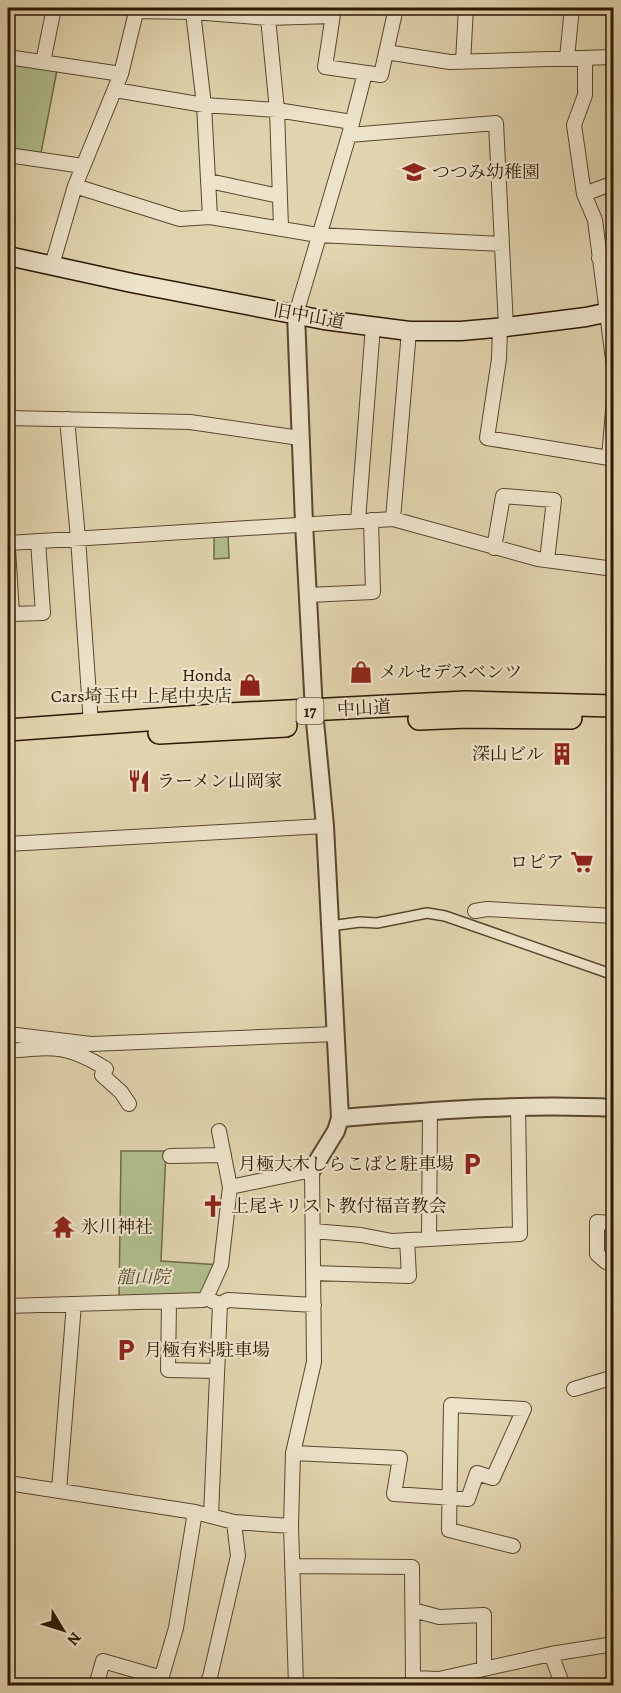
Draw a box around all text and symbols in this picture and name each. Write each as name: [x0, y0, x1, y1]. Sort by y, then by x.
school or university icon: つつみ幼稚園: [401, 159, 427, 185]
place label: つつみ幼稚園: [432, 160, 540, 184]
street label: 旧中山道: [271, 298, 347, 334]
shop icon: メルセデスベンツ: [348, 659, 374, 685]
place label: メルセデスベンツ: [379, 660, 522, 684]
place label: Honda Cars埼玉中 上尾中央店: [51, 663, 233, 708]
shop icon: Honda Cars埼玉中 上尾中央店: [237, 672, 263, 698]
street label: 中山道: [336, 695, 392, 721]
road number: 17: [296, 698, 324, 724]
building icon: 深山ビル: [549, 741, 575, 767]
place label: 深山ビル: [472, 742, 544, 766]
restaurant icon: ラーメン山岡家: [126, 768, 152, 794]
place label: ラーメン山岡家: [157, 769, 282, 793]
supermarket icon: ロピア: [569, 849, 595, 875]
place label: ロピア: [510, 850, 564, 874]
parking icon: 月極大木しらこばと駐車場: [459, 1151, 485, 1177]
place label: 月極大木しらこばと駐車場: [238, 1152, 454, 1176]
church icon: 上尾キリスト教付福音教会: [200, 1193, 226, 1219]
place label: 上尾キリスト教付福音教会: [231, 1194, 447, 1218]
temple icon: 氷川神社: [50, 1214, 76, 1240]
place label: 氷川神社: [81, 1215, 153, 1239]
park label: 龍山院: [116, 1265, 173, 1289]
parking icon: 月極有料駐車場: [113, 1337, 139, 1363]
place label: 月極有料駐車場: [144, 1338, 270, 1362]
north arrow: [33, 1600, 93, 1660]
text: N: [62, 1627, 86, 1650]

